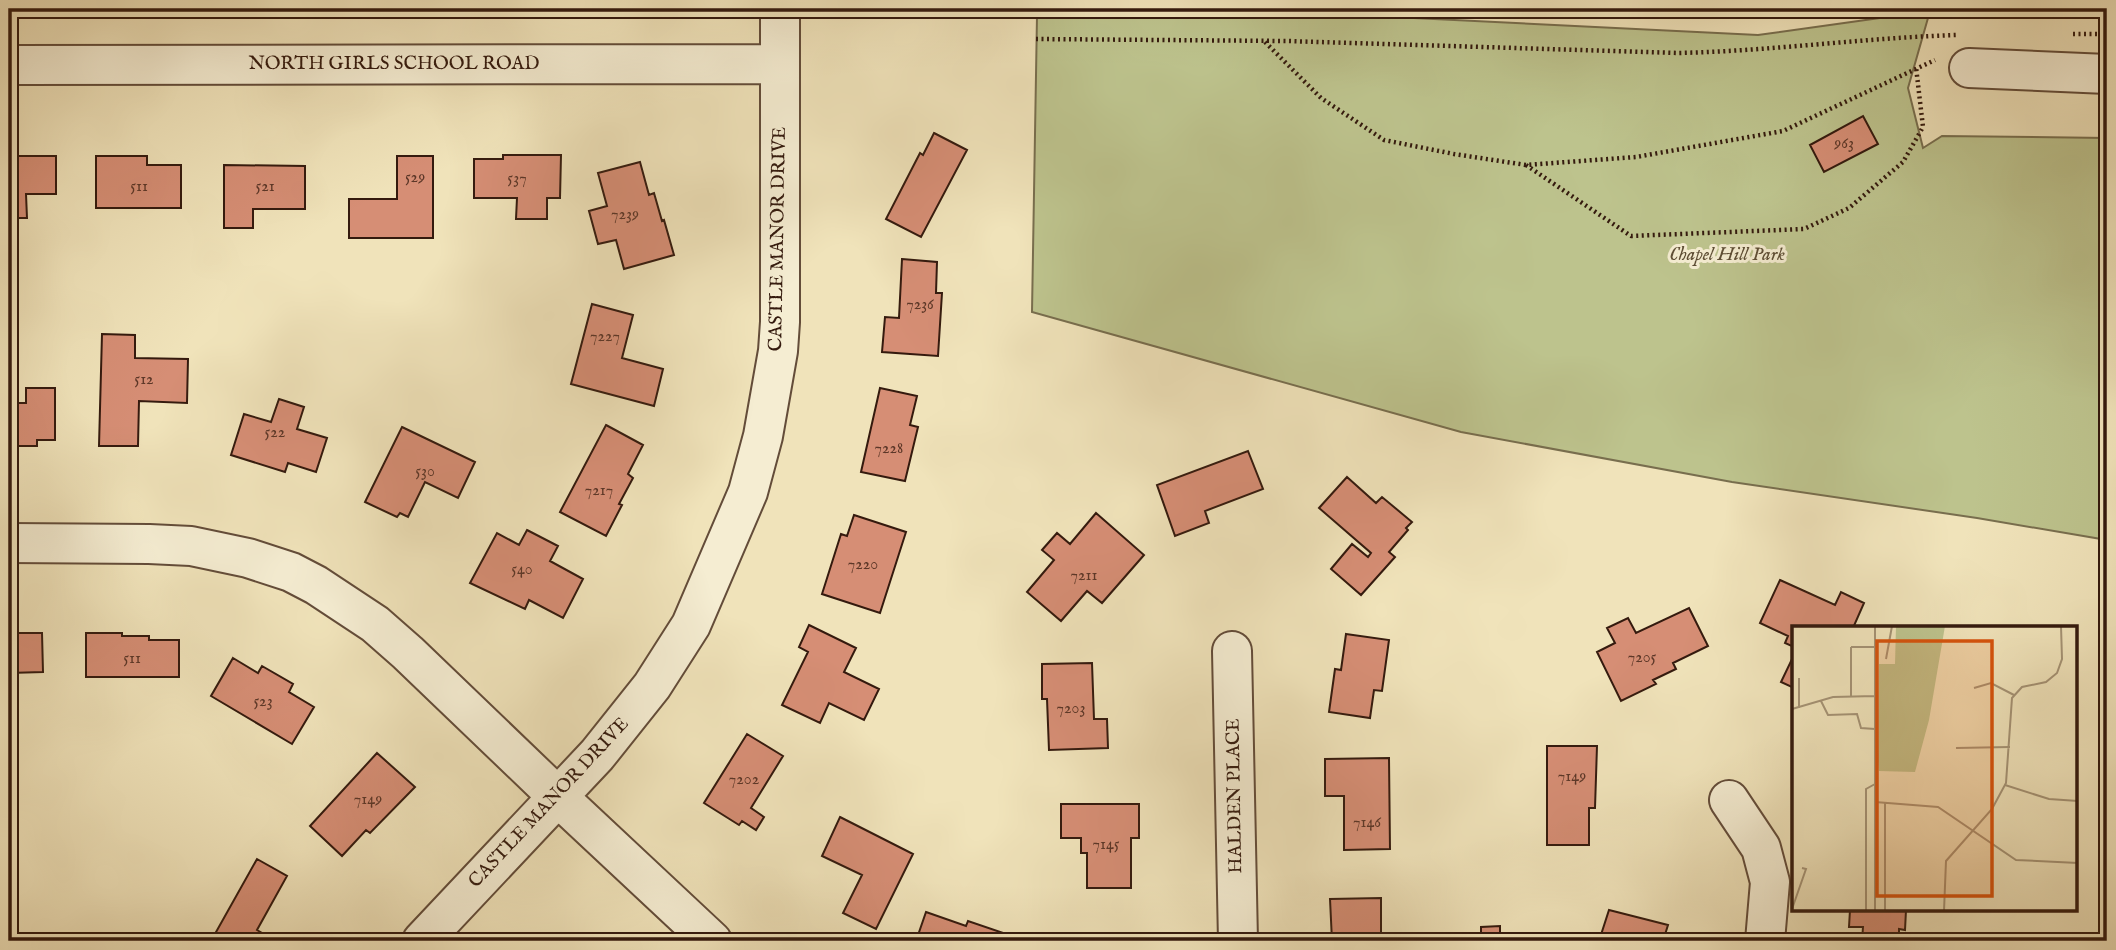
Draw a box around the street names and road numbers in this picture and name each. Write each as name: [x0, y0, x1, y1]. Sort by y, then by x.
street label: NORTH GIRLS SCHOOL ROAD: [249, 52, 540, 76]
street label: CASTLE MANOR DRIVE: [764, 126, 792, 352]
street label: CASTLE MANOR DRIVE: [464, 713, 634, 893]
street label: HALDEN PLACE: [1222, 718, 1248, 874]

